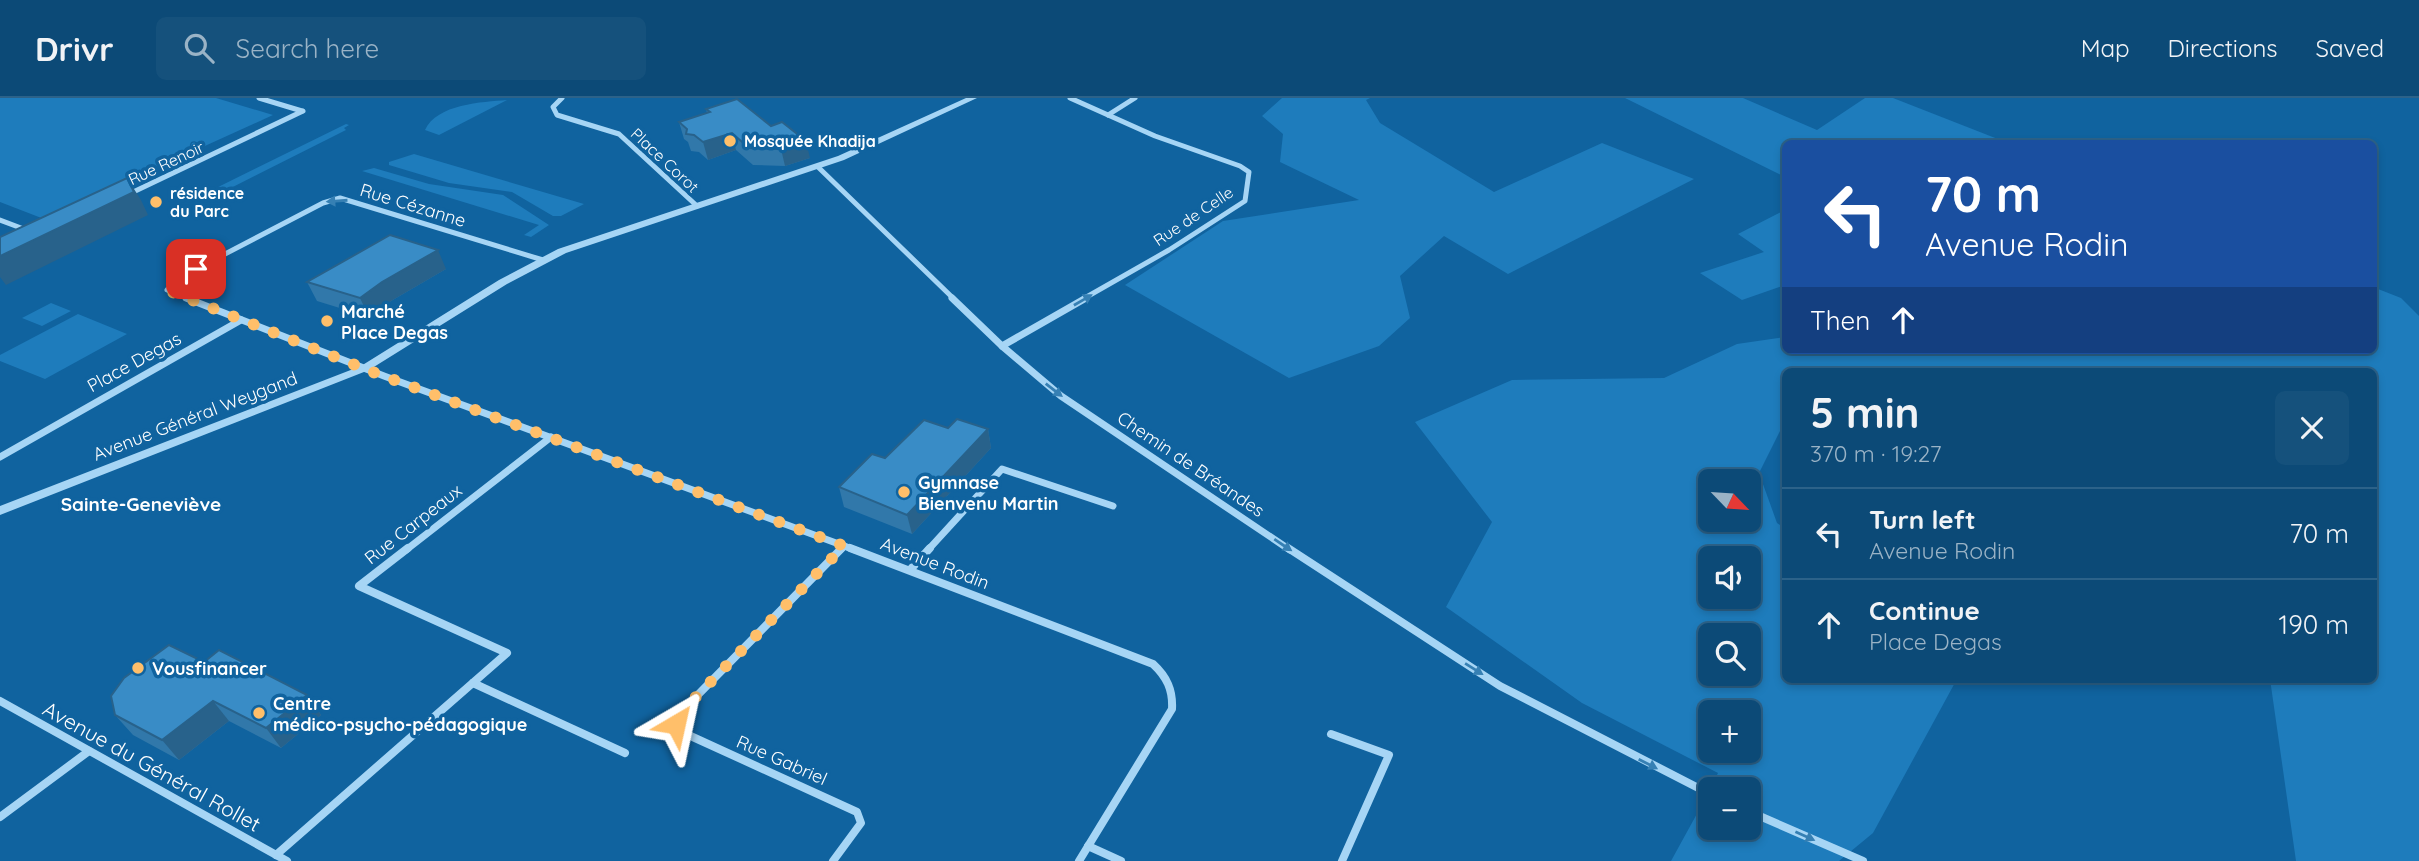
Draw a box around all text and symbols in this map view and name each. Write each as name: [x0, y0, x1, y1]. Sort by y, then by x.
search box: [156, 17, 646, 80]
text: Drivr: [35, 28, 114, 69]
icon: search: [180, 29, 218, 67]
text: Search here: [236, 32, 379, 65]
text: Map: [2081, 33, 2130, 63]
text: Directions: [2168, 33, 2278, 63]
text: Saved: [2316, 33, 2384, 63]
street label: Place Corot: [627, 123, 703, 197]
place label: Mosquée Khadija: [744, 131, 876, 151]
marker: Mosquée Khadija: [722, 133, 738, 149]
street label: Rue Renoir: [125, 137, 207, 189]
text: 70 m: [1925, 163, 2041, 224]
icon: left: [1810, 168, 1901, 259]
street label: Rue Cézanne: [357, 178, 469, 232]
street label: Rue de Celle: [1149, 182, 1237, 250]
place label: résidence du Parc: [170, 183, 244, 221]
marker: résidence du Parc: [148, 194, 164, 210]
one-way arrow: [326, 196, 348, 207]
text: Avenue Rodin: [1925, 224, 2129, 264]
pin: [166, 239, 226, 299]
icon: arrive: [177, 250, 215, 288]
one-way arrow: [1073, 294, 1092, 306]
place label: Marché Place Degas: [341, 300, 448, 344]
icon: ahead: [1884, 301, 1922, 339]
text: Then: [1810, 304, 1870, 337]
marker: Marché Place Degas: [319, 313, 335, 329]
street label: Place Degas: [83, 327, 185, 397]
street label: Avenue Général Weygand: [90, 366, 300, 466]
one-way arrow: [1045, 383, 1063, 398]
text: 5 min: [1810, 386, 1920, 439]
button: close: [2275, 391, 2349, 465]
street label: Chemin de Bréandes: [1113, 406, 1269, 522]
text: 370 m · 19:27: [1810, 439, 1942, 468]
north arrow: [1698, 469, 1760, 532]
map controls: [1698, 469, 1761, 840]
place label: Gymnase Bienvenu Martin: [918, 471, 1058, 515]
street label: Rue Carpeaux: [360, 479, 467, 569]
marker: Gymnase Bienvenu Martin: [896, 484, 912, 500]
district label: Sainte-Geneviève: [61, 492, 221, 516]
text: Turn left: [1869, 503, 1976, 536]
icon: left: [1810, 515, 1848, 553]
text: 70 m: [2289, 517, 2349, 550]
street label: Avenue Rodin: [877, 532, 993, 594]
text: Avenue Rodin: [1869, 536, 2015, 565]
one-way arrow: [1274, 538, 1292, 552]
button: sound: [1698, 546, 1761, 609]
text: Continue: [1869, 594, 1980, 627]
icon: ahead: [1810, 606, 1848, 644]
text: 190 m: [2279, 608, 2349, 641]
button: search: [1698, 623, 1761, 686]
text: Place Degas: [1869, 627, 2002, 656]
place label: Vousfinancer: [152, 657, 267, 680]
marker: Vousfinancer: [130, 660, 146, 676]
one-way arrow: [1464, 663, 1483, 676]
position arrow: [639, 687, 713, 761]
place label: Centre médico-psycho-pédagogique: [273, 692, 527, 736]
street label: Avenue du Général Rollet: [39, 695, 265, 837]
button: +: [1698, 700, 1761, 763]
marker: Centre médico-psycho-pédagogique: [251, 705, 267, 721]
street label: Rue Gabriel: [733, 730, 831, 790]
one-way arrow: [1638, 758, 1658, 769]
button: −: [1698, 777, 1761, 840]
one-way arrow: [1795, 831, 1816, 842]

